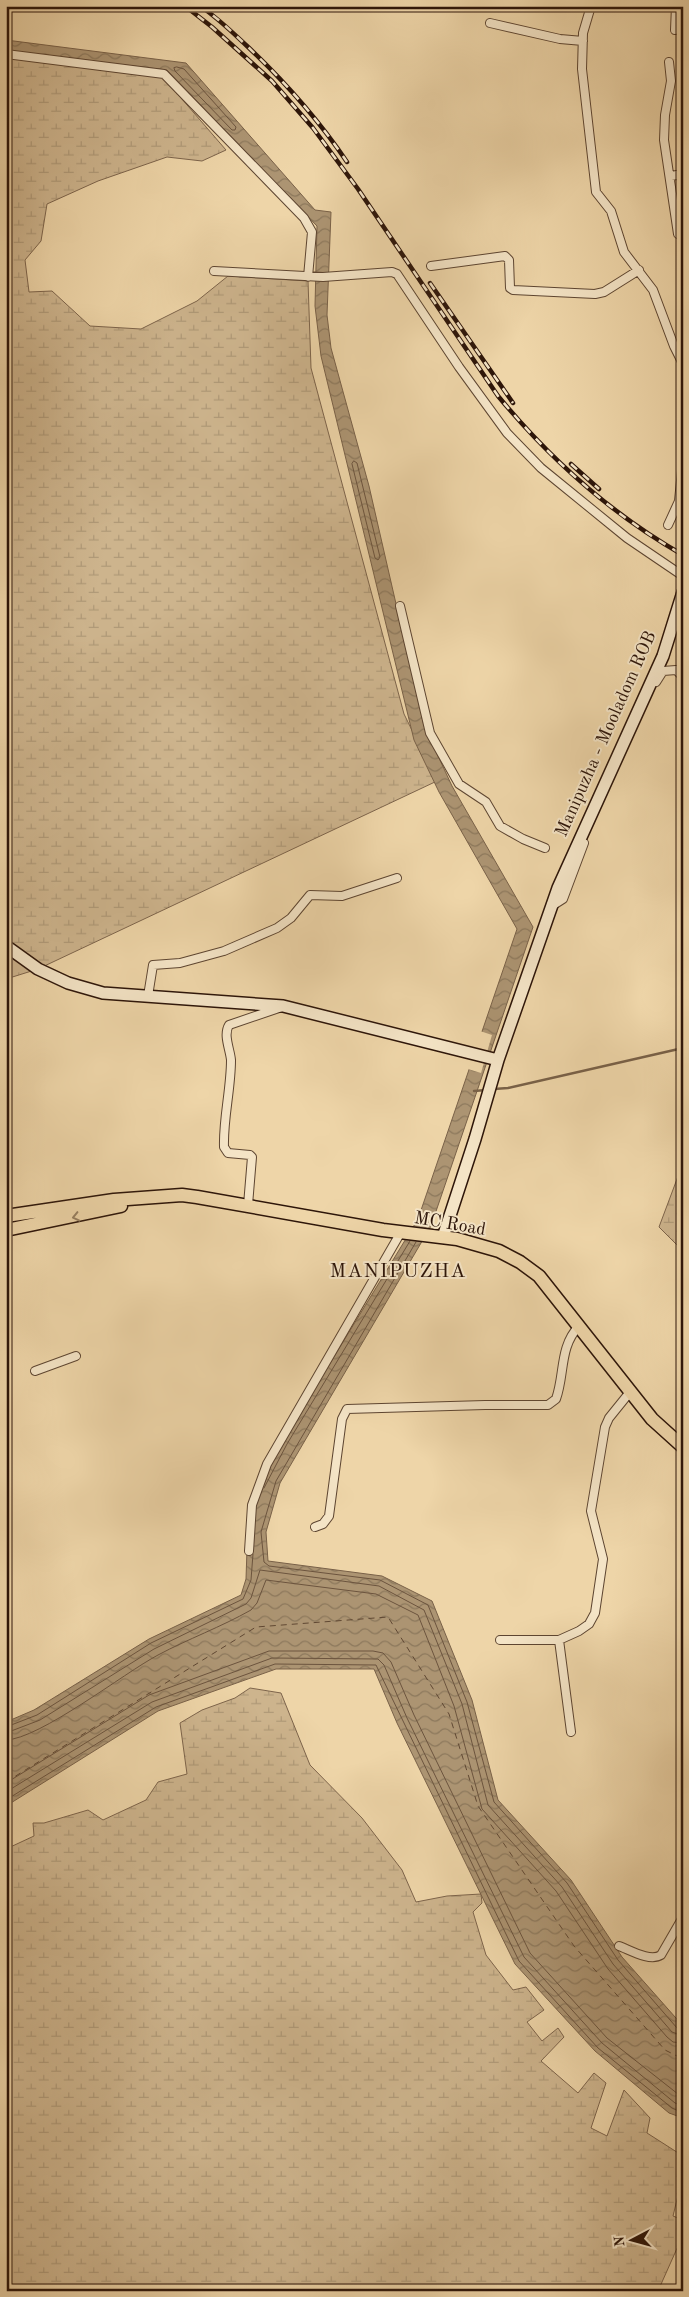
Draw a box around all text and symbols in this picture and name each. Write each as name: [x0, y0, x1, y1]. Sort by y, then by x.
street label: Manipuzha - Mooladom ROB: [552, 628, 660, 840]
street label: MC Road: [413, 1209, 487, 1239]
one-way arrow: [71, 1211, 80, 1222]
district label: MANIPUZHA: [329, 1262, 467, 1282]
north arrow: [606, 2214, 656, 2264]
text: N: [613, 2235, 628, 2247]

